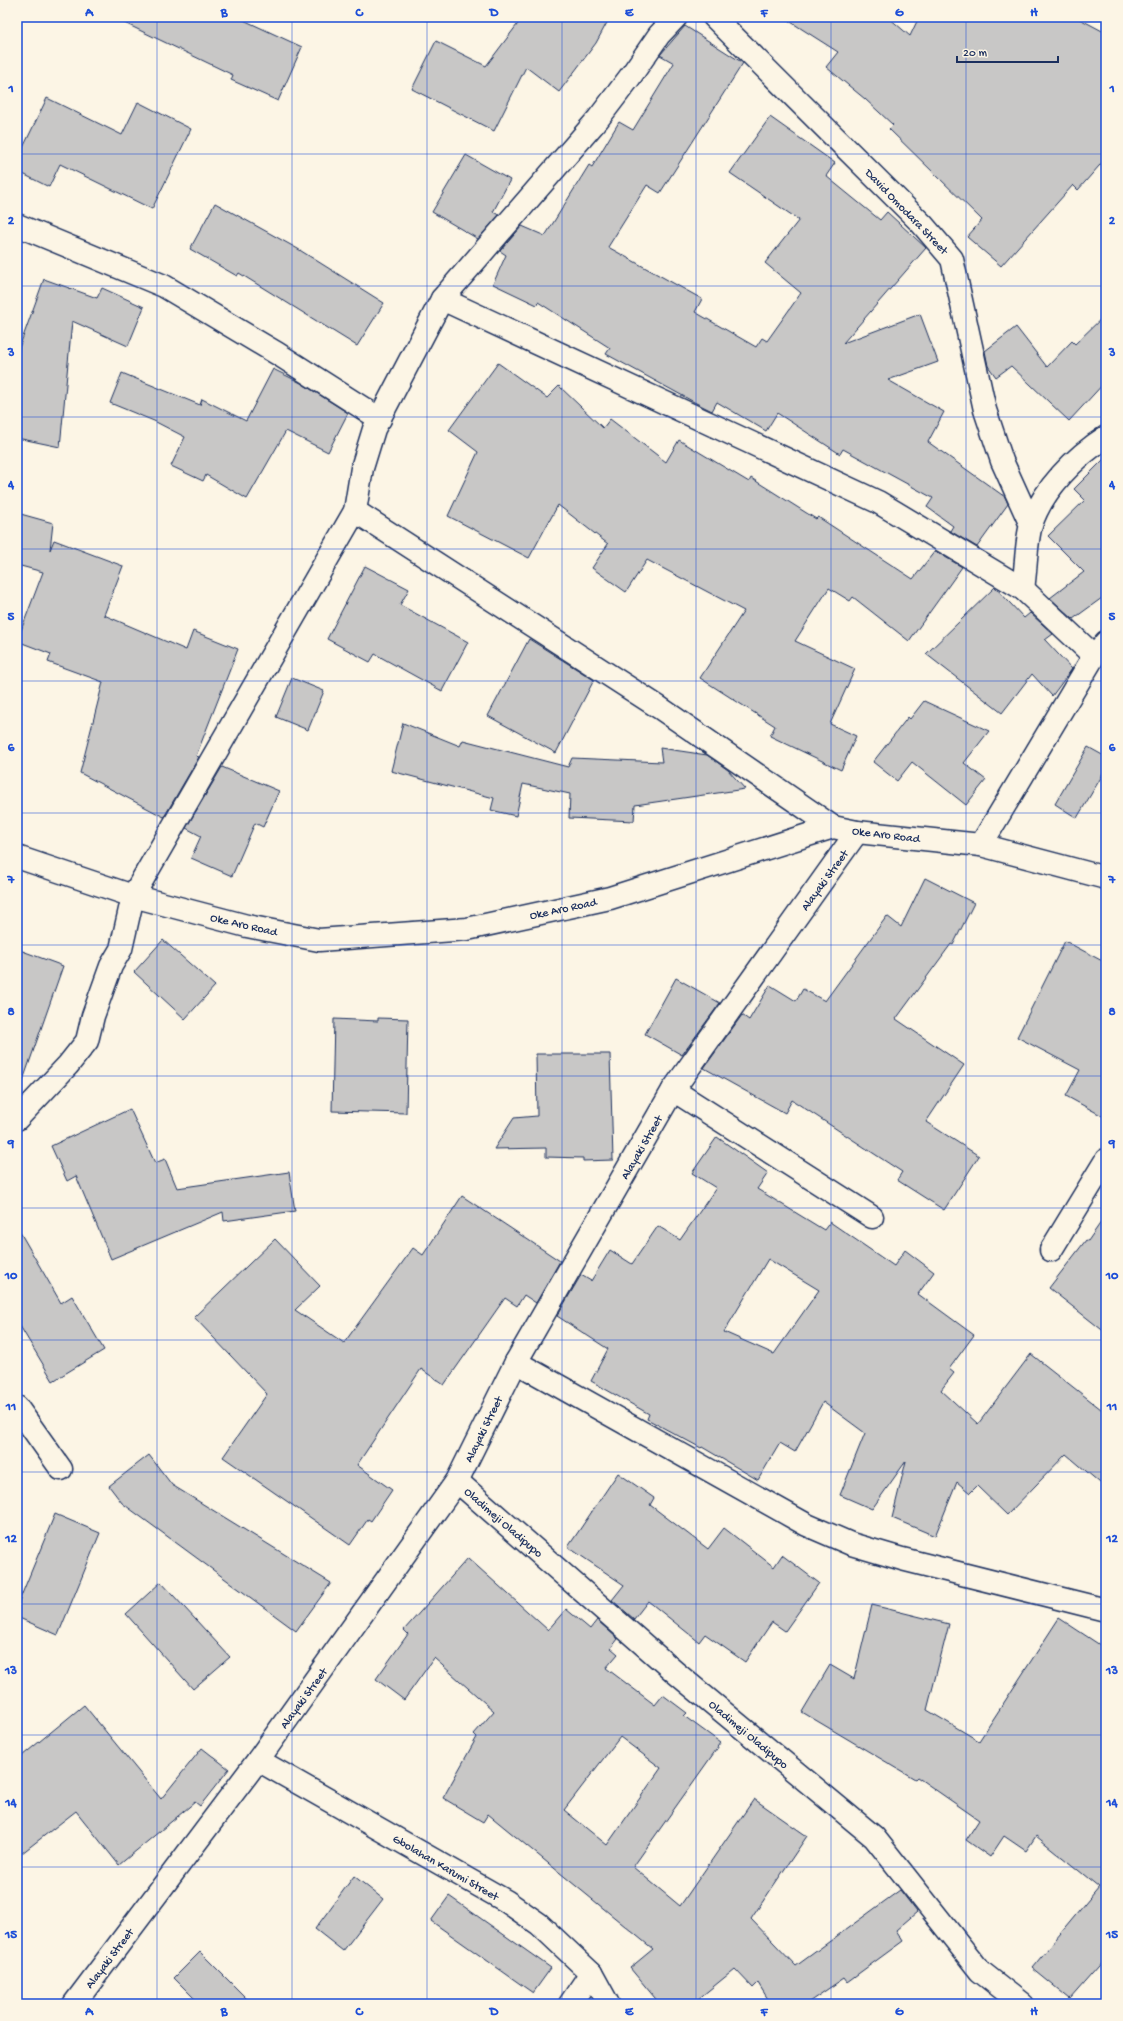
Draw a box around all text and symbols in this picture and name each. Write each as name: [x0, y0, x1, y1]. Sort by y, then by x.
text: A: [84, 6, 94, 21]
text: B: [220, 6, 229, 21]
text: C: [354, 6, 364, 21]
text: D: [489, 6, 499, 21]
text: E: [625, 6, 634, 21]
text: F: [760, 6, 769, 21]
text: G: [895, 6, 904, 21]
text: H: [1030, 6, 1038, 21]
scale bar: [957, 38, 1058, 64]
text: 20 m: [963, 47, 988, 61]
text: 1: [7, 82, 14, 97]
text: 1: [1108, 82, 1115, 97]
street label: David Omodara Street: [860, 166, 951, 259]
text: 2: [8, 214, 15, 229]
text: 2: [1109, 214, 1116, 229]
text: 3: [7, 346, 15, 361]
text: 3: [1108, 346, 1116, 361]
text: 4: [7, 478, 15, 493]
text: 4: [1108, 478, 1116, 493]
text: 5: [8, 610, 15, 625]
text: 5: [1109, 610, 1116, 625]
text: 6: [8, 741, 15, 756]
text: 6: [1109, 741, 1116, 756]
street label: Oke Aro Road: [851, 825, 921, 847]
street label: Alayaki Street: [799, 847, 853, 914]
text: 7: [7, 873, 16, 888]
text: 7: [1108, 873, 1117, 888]
street label: Oke Aro Road: [529, 896, 599, 924]
street label: Oke Aro Road: [209, 911, 279, 941]
text: 8: [7, 1005, 15, 1020]
text: 8: [1108, 1005, 1116, 1020]
street label: Alayaki Street: [619, 1112, 667, 1183]
text: 9: [7, 1137, 15, 1152]
text: 9: [1108, 1137, 1116, 1152]
text: 10: [4, 1269, 18, 1284]
text: 10: [1105, 1269, 1119, 1284]
street label: Alayaki Street: [463, 1394, 507, 1465]
text: 11: [5, 1400, 16, 1415]
text: 11: [1106, 1400, 1117, 1415]
street label: Oladimeji Oladipupo: [460, 1486, 545, 1561]
text: 12: [4, 1532, 17, 1547]
text: 12: [1105, 1532, 1118, 1547]
text: 13: [4, 1664, 17, 1679]
text: 13: [1105, 1664, 1118, 1679]
street label: Alayaki Street: [278, 1665, 332, 1732]
street label: Oladimeji Oladipupo: [705, 1698, 790, 1773]
text: 14: [4, 1796, 18, 1811]
text: 14: [1105, 1796, 1119, 1811]
street label: Gbolahan Karumi Street: [389, 1833, 502, 1905]
street label: Alayaki Street: [83, 1925, 138, 1992]
text: 15: [4, 1928, 17, 1943]
text: 15: [1105, 1928, 1118, 1943]
text: A: [84, 2005, 94, 2020]
text: B: [220, 2005, 229, 2020]
text: C: [354, 2005, 364, 2020]
text: D: [489, 2005, 499, 2020]
text: E: [625, 2005, 634, 2020]
text: F: [760, 2005, 769, 2020]
text: G: [895, 2005, 904, 2020]
text: H: [1030, 2005, 1038, 2020]

